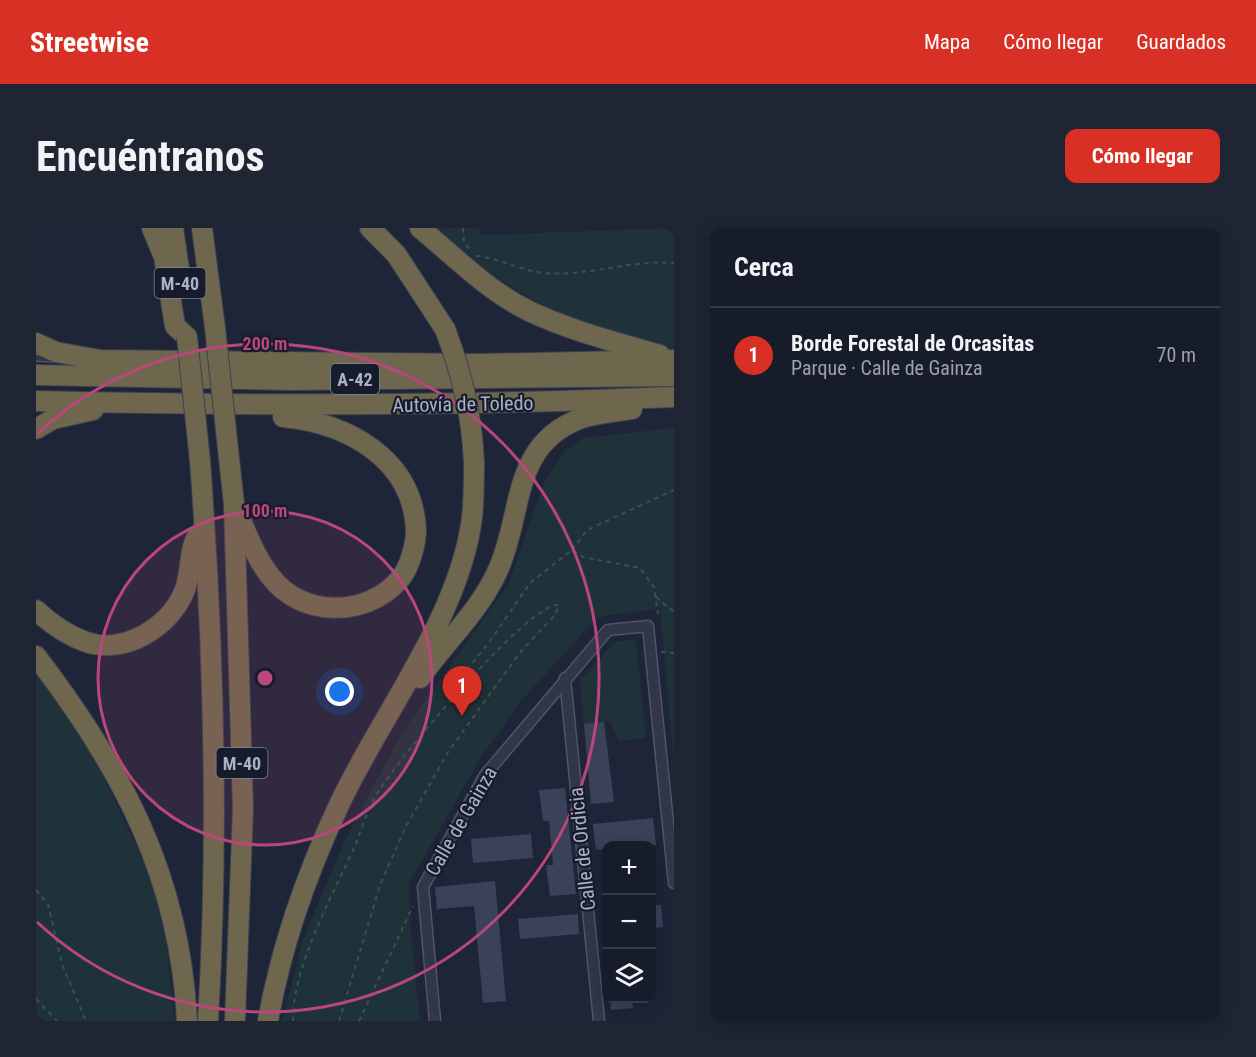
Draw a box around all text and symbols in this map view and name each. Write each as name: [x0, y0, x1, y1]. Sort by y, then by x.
text: Streetwise: [30, 26, 149, 59]
text: Mapa: [924, 30, 970, 54]
text: Cómo llegar: [1003, 30, 1103, 54]
text: Guardados: [1136, 30, 1226, 54]
button: Cómo llegar: [1065, 129, 1220, 183]
text: Encuéntranos: [36, 132, 265, 181]
text: Cerca: [734, 252, 794, 282]
road number: M-40: [154, 268, 206, 298]
text: Borde Forestal de Orcasitas: [791, 331, 1034, 356]
text: 200 m: [243, 333, 287, 354]
text: 1: [748, 343, 759, 367]
text: 70 m: [1157, 343, 1196, 367]
text: Parque · Calle de Gainza: [791, 356, 983, 380]
road number: A-42: [331, 364, 379, 394]
street label: Autovía de Toledo: [392, 391, 534, 417]
text: 100 m: [243, 500, 287, 521]
pin: 1: [442, 666, 482, 716]
centre of rings: [255, 668, 275, 688]
your location: [325, 677, 354, 706]
road number: M-40: [216, 748, 268, 778]
street label: Calle de Gainza: [420, 762, 502, 880]
street label: Calle de Ordicia: [564, 786, 600, 912]
map controls: [602, 841, 656, 1003]
button: +: [602, 841, 656, 895]
button: −: [602, 895, 656, 949]
button: layers: [602, 949, 656, 1003]

